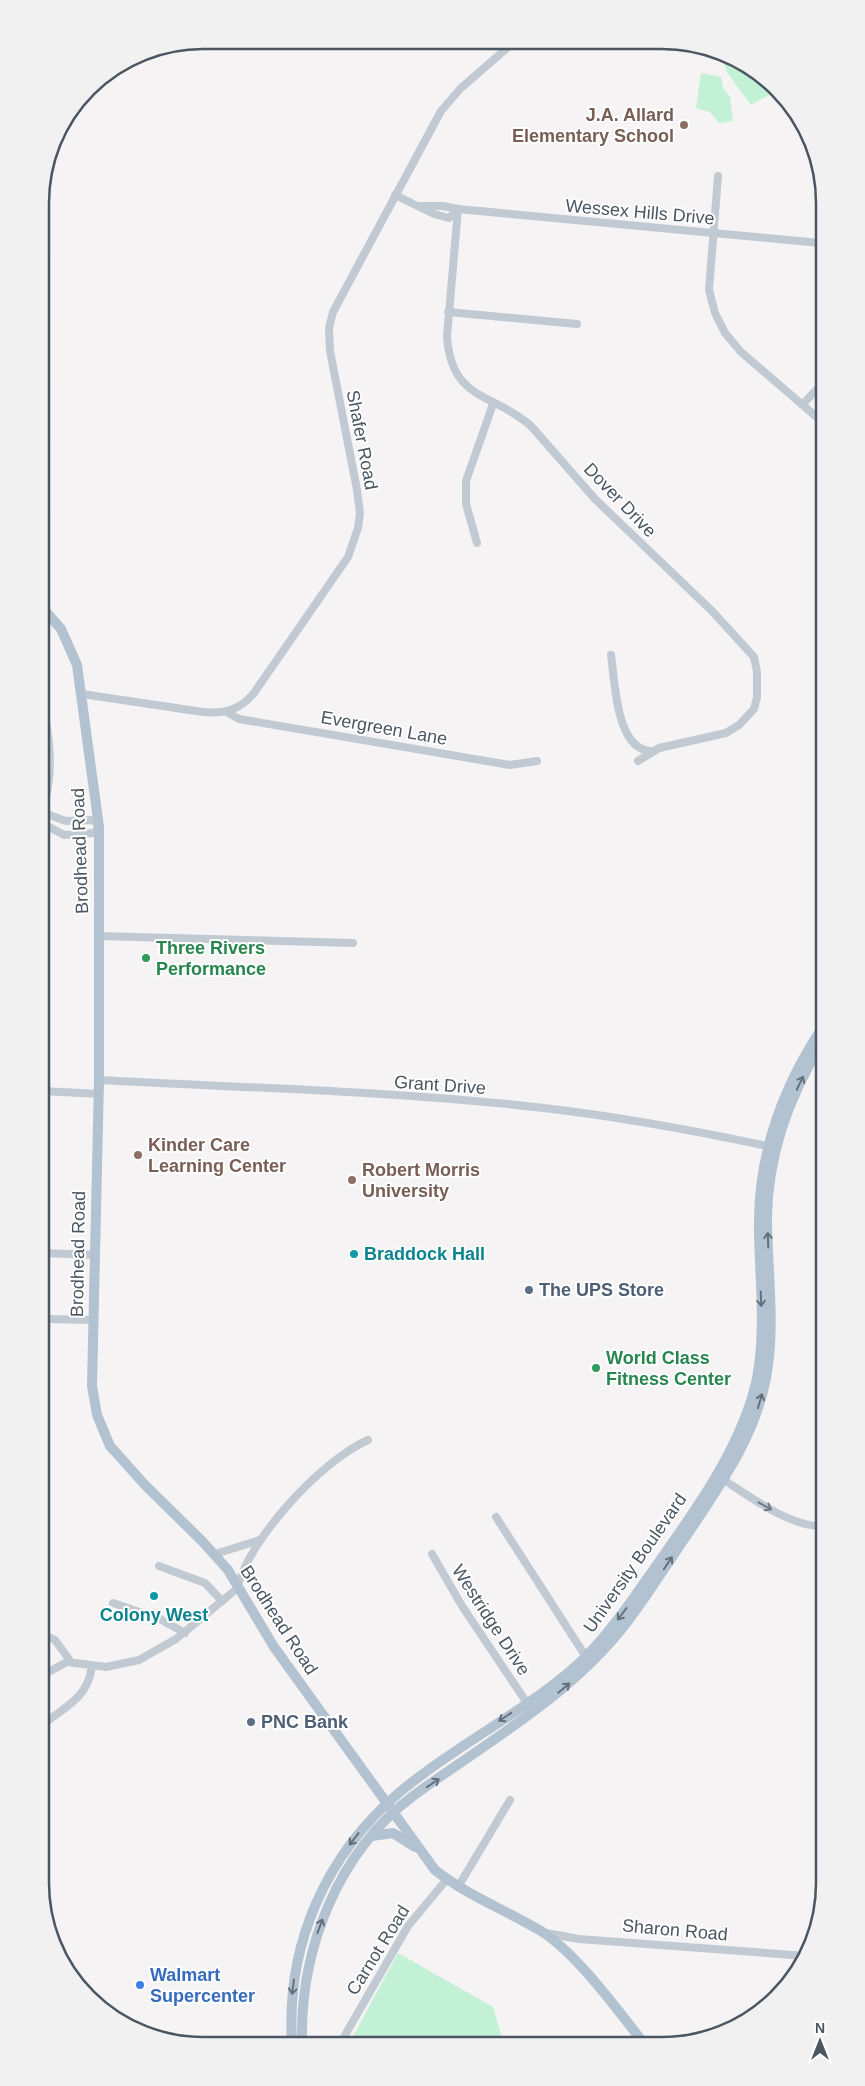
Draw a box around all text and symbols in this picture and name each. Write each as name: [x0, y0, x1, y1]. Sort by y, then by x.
place label: J.A. Allard Elementary School: [512, 105, 674, 146]
marker: J.A. Allard Elementary School: [678, 119, 690, 131]
street label: Wessex Hills Drive: [565, 196, 715, 228]
street label: Shafer Road: [343, 388, 381, 492]
street label: Dover Drive: [580, 459, 660, 541]
street label: Evergreen Lane: [319, 707, 449, 749]
street label: Brodhead Road: [68, 788, 92, 914]
place label: Three Rivers Performance: [156, 938, 266, 979]
marker: Three Rivers Performance: [140, 952, 152, 964]
street label: Grant Drive: [393, 1072, 487, 1098]
one-way arrow: [795, 1075, 805, 1090]
place label: Kinder Care Learning Center: [148, 1135, 286, 1176]
marker: Kinder Care Learning Center: [132, 1149, 144, 1161]
place label: Robert Morris University: [362, 1160, 480, 1201]
marker: Robert Morris University: [346, 1174, 358, 1186]
street label: Brodhead Road: [67, 1191, 89, 1317]
one-way arrow: [763, 1232, 773, 1248]
place label: Braddock Hall: [364, 1244, 485, 1264]
marker: Braddock Hall: [348, 1248, 360, 1260]
place label: The UPS Store: [539, 1280, 664, 1300]
marker: The UPS Store: [523, 1284, 535, 1296]
one-way arrow: [756, 1290, 766, 1307]
place label: World Class Fitness Center: [606, 1348, 731, 1389]
marker: World Class Fitness Center: [590, 1362, 602, 1374]
one-way arrow: [756, 1394, 766, 1410]
street label: University Boulevard: [579, 1490, 691, 1636]
one-way arrow: [758, 1501, 772, 1511]
one-way arrow: [663, 1557, 673, 1571]
street label: Westridge Drive: [448, 1561, 534, 1679]
street label: Brodhead Road: [236, 1562, 322, 1678]
marker: Colony West: [148, 1590, 160, 1602]
place label: Colony West: [100, 1605, 208, 1625]
one-way arrow: [616, 1607, 627, 1620]
one-way arrow: [558, 1682, 571, 1694]
place label: PNC Bank: [261, 1712, 349, 1732]
one-way arrow: [498, 1712, 512, 1723]
marker: PNC Bank: [245, 1716, 257, 1728]
one-way arrow: [426, 1778, 440, 1788]
one-way arrow: [349, 1832, 360, 1845]
street label: Carnot Road: [342, 1901, 414, 1999]
street label: Sharon Road: [621, 1915, 729, 1945]
one-way arrow: [316, 1919, 325, 1934]
place label: Walmart Supercenter: [150, 1965, 255, 2006]
one-way arrow: [288, 1978, 298, 1994]
marker: Walmart Supercenter: [134, 1979, 146, 1991]
north arrow: [795, 2016, 845, 2066]
text: N: [815, 2020, 825, 2036]

